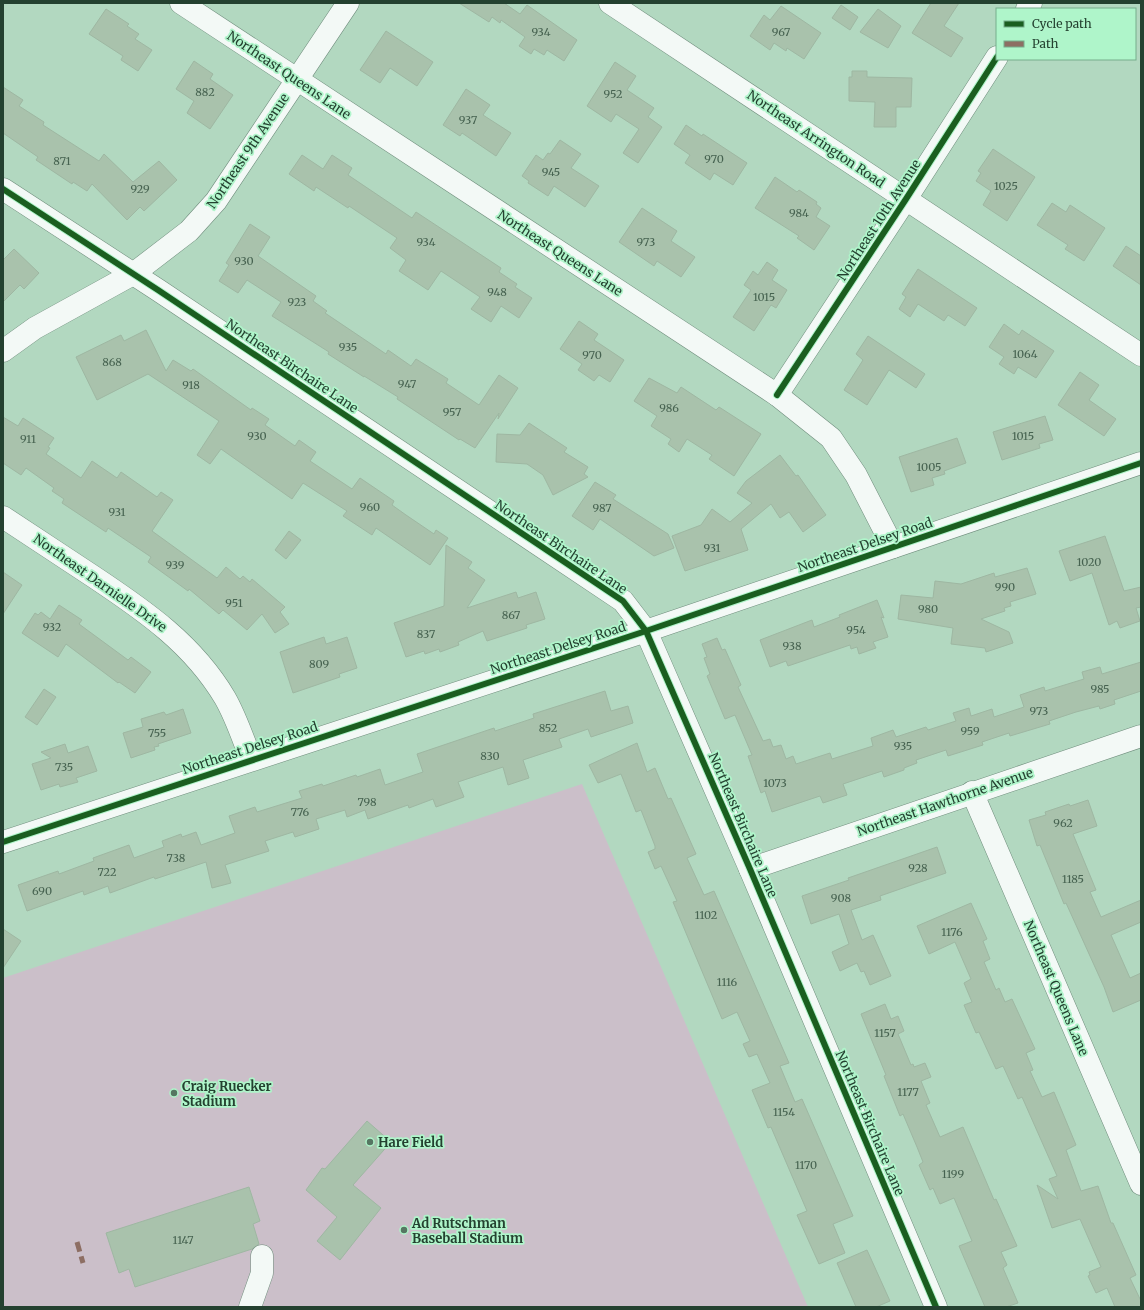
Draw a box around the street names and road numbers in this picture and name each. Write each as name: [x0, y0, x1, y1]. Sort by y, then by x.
street label: Northeast Queens Lane: [224, 27, 354, 123]
street label: Northeast Arrington Road: [744, 87, 888, 192]
street label: Northeast 9th Avenue: [203, 90, 293, 212]
street label: Northeast 10th Avenue: [833, 156, 925, 284]
street label: Northeast Queens Lane: [494, 206, 626, 300]
street label: Northeast Birchaire Lane: [223, 315, 362, 417]
street label: Northeast Birchaire Lane: [492, 496, 631, 598]
street label: Northeast Delsey Road: [795, 514, 935, 576]
street label: Northeast Darnielle Drive: [30, 530, 170, 636]
street label: Northeast Delsey Road: [488, 618, 628, 678]
street label: Northeast Delsey Road: [180, 718, 320, 778]
street label: Northeast Birchaire Lane: [705, 750, 781, 900]
street label: Northeast Hawthorne Avenue: [855, 764, 1035, 840]
street label: Northeast Queens Lane: [1020, 918, 1092, 1059]
street label: Northeast Birchaire Lane: [832, 1048, 908, 1198]

